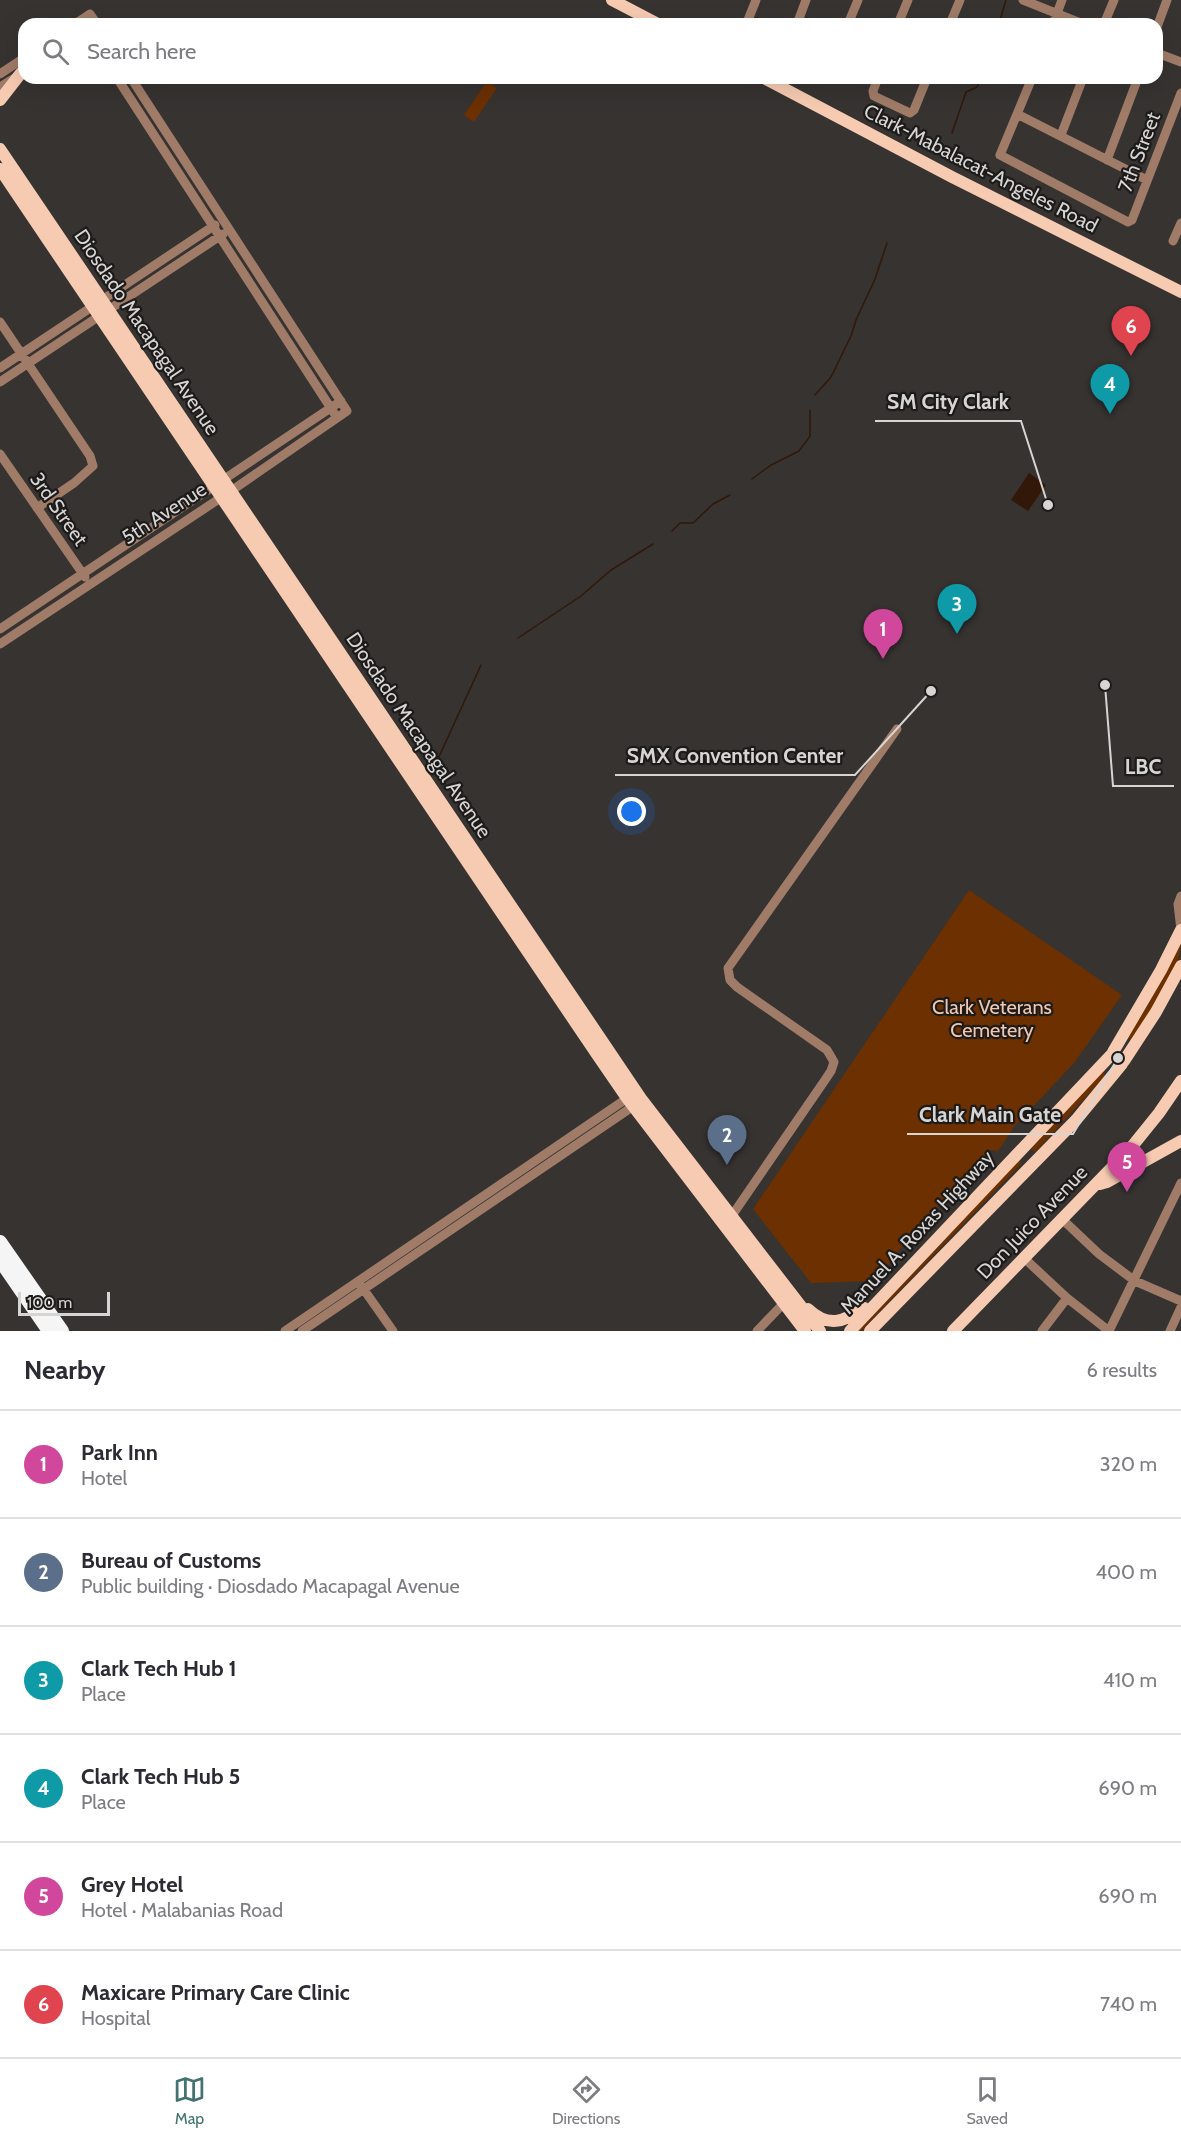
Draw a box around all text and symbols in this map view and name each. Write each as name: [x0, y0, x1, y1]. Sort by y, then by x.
search box: [18, 18, 1163, 84]
icon: search: [39, 35, 72, 68]
text: Search here: [87, 38, 196, 65]
street label: Clark-Mabalacat-Angeles Road: [860, 98, 1102, 238]
street label: 7th Street: [1113, 108, 1165, 195]
street label: Diosdado Macapagal Avenue: [69, 225, 225, 439]
pin: 6: [1112, 306, 1150, 356]
pin: 4: [1090, 364, 1130, 414]
callout: SM City Clark: [875, 382, 1021, 421]
text: SM City Clark: [887, 389, 1010, 414]
street label: 3rd Street: [25, 468, 93, 550]
street label: 5th Avenue: [117, 477, 211, 549]
pin: 3: [938, 584, 976, 634]
pin: 1: [864, 610, 902, 659]
street label: Diosdado Macapagal Avenue: [341, 628, 497, 842]
callout: SMX Convention Center: [615, 736, 855, 775]
text: SMX Convention Center: [627, 743, 843, 768]
callout: LBC: [1113, 747, 1174, 786]
text: LBC: [1125, 754, 1161, 779]
your location: [617, 797, 646, 826]
park label: Clark Veterans Cemetery: [932, 995, 1052, 1042]
callout: Clark Main Gate: [907, 1095, 1073, 1134]
text: Clark Main Gate: [919, 1102, 1061, 1127]
pin: 2: [708, 1116, 746, 1165]
pin: 5: [1108, 1142, 1146, 1192]
street label: Manuel A. Roxas Highway: [835, 1145, 999, 1319]
street label: Don Juico Avenue: [972, 1160, 1092, 1284]
scale bar: [18, 1289, 110, 1316]
text: 100 m: [27, 1293, 72, 1312]
text: Nearby: [24, 1354, 105, 1386]
text: 6 results: [1086, 1358, 1157, 1382]
text: Park Inn: [81, 1439, 158, 1466]
text: 1: [40, 1452, 47, 1476]
text: 320 m: [1100, 1452, 1157, 1476]
text: Hotel: [81, 1466, 127, 1490]
text: Bureau of Customs: [81, 1547, 261, 1574]
text: 2: [38, 1560, 49, 1584]
text: 400 m: [1095, 1560, 1157, 1584]
text: Public building · Diosdado Macapagal Avenue: [81, 1574, 460, 1598]
text: Clark Tech Hub 1: [81, 1655, 237, 1682]
text: 3: [38, 1668, 49, 1692]
text: 410 m: [1103, 1668, 1157, 1692]
text: Place: [81, 1682, 126, 1706]
text: Clark Tech Hub 5: [81, 1763, 240, 1790]
text: 4: [37, 1776, 50, 1800]
text: 690 m: [1098, 1776, 1157, 1800]
text: Place: [81, 1790, 126, 1814]
text: Grey Hotel: [81, 1871, 183, 1898]
text: 5: [38, 1884, 49, 1908]
text: 690 m: [1098, 1884, 1157, 1908]
text: Hotel · Malabanias Road: [81, 1898, 283, 1922]
text: Maxicare Primary Care Clinic: [81, 1979, 350, 2006]
text: 6: [38, 1992, 49, 2016]
text: 740 m: [1100, 1992, 1157, 2016]
text: Hospital: [81, 2006, 151, 2030]
tab: Map: [173, 2073, 206, 2128]
tab: Directions: [552, 2073, 620, 2128]
tab: Saved: [966, 2073, 1008, 2128]

